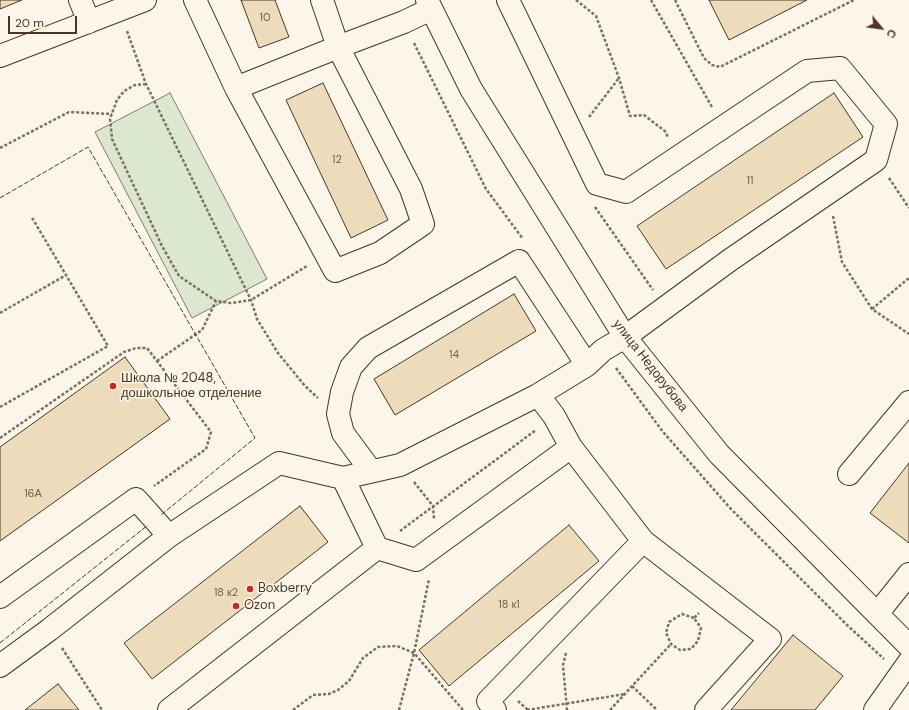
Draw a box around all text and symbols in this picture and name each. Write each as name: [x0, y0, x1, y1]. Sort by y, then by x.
scale bar: [10, 8, 79, 34]
north arrow: [861, 8, 901, 48]
house number: 10: [260, 11, 270, 25]
text: 20 m: [15, 15, 44, 31]
text: С: [883, 27, 900, 41]
house number: 12: [332, 153, 342, 167]
house number: 11: [747, 174, 753, 188]
street label: улица Недорубова: [609, 317, 691, 415]
house number: 14: [449, 348, 459, 362]
place label: Школа № 2048, дошкольное отделение: [121, 371, 262, 402]
marker: Школа № 2048, дошкольное отделение: [108, 381, 118, 391]
house number: 16А: [24, 487, 42, 501]
place label: Boxberry: [258, 581, 312, 597]
marker: Boxberry: [245, 584, 255, 594]
house number: 18 к2: [214, 586, 238, 600]
place label: Ozon: [244, 598, 275, 614]
house number: 18 к1: [498, 598, 520, 612]
marker: Ozon: [231, 601, 241, 611]

